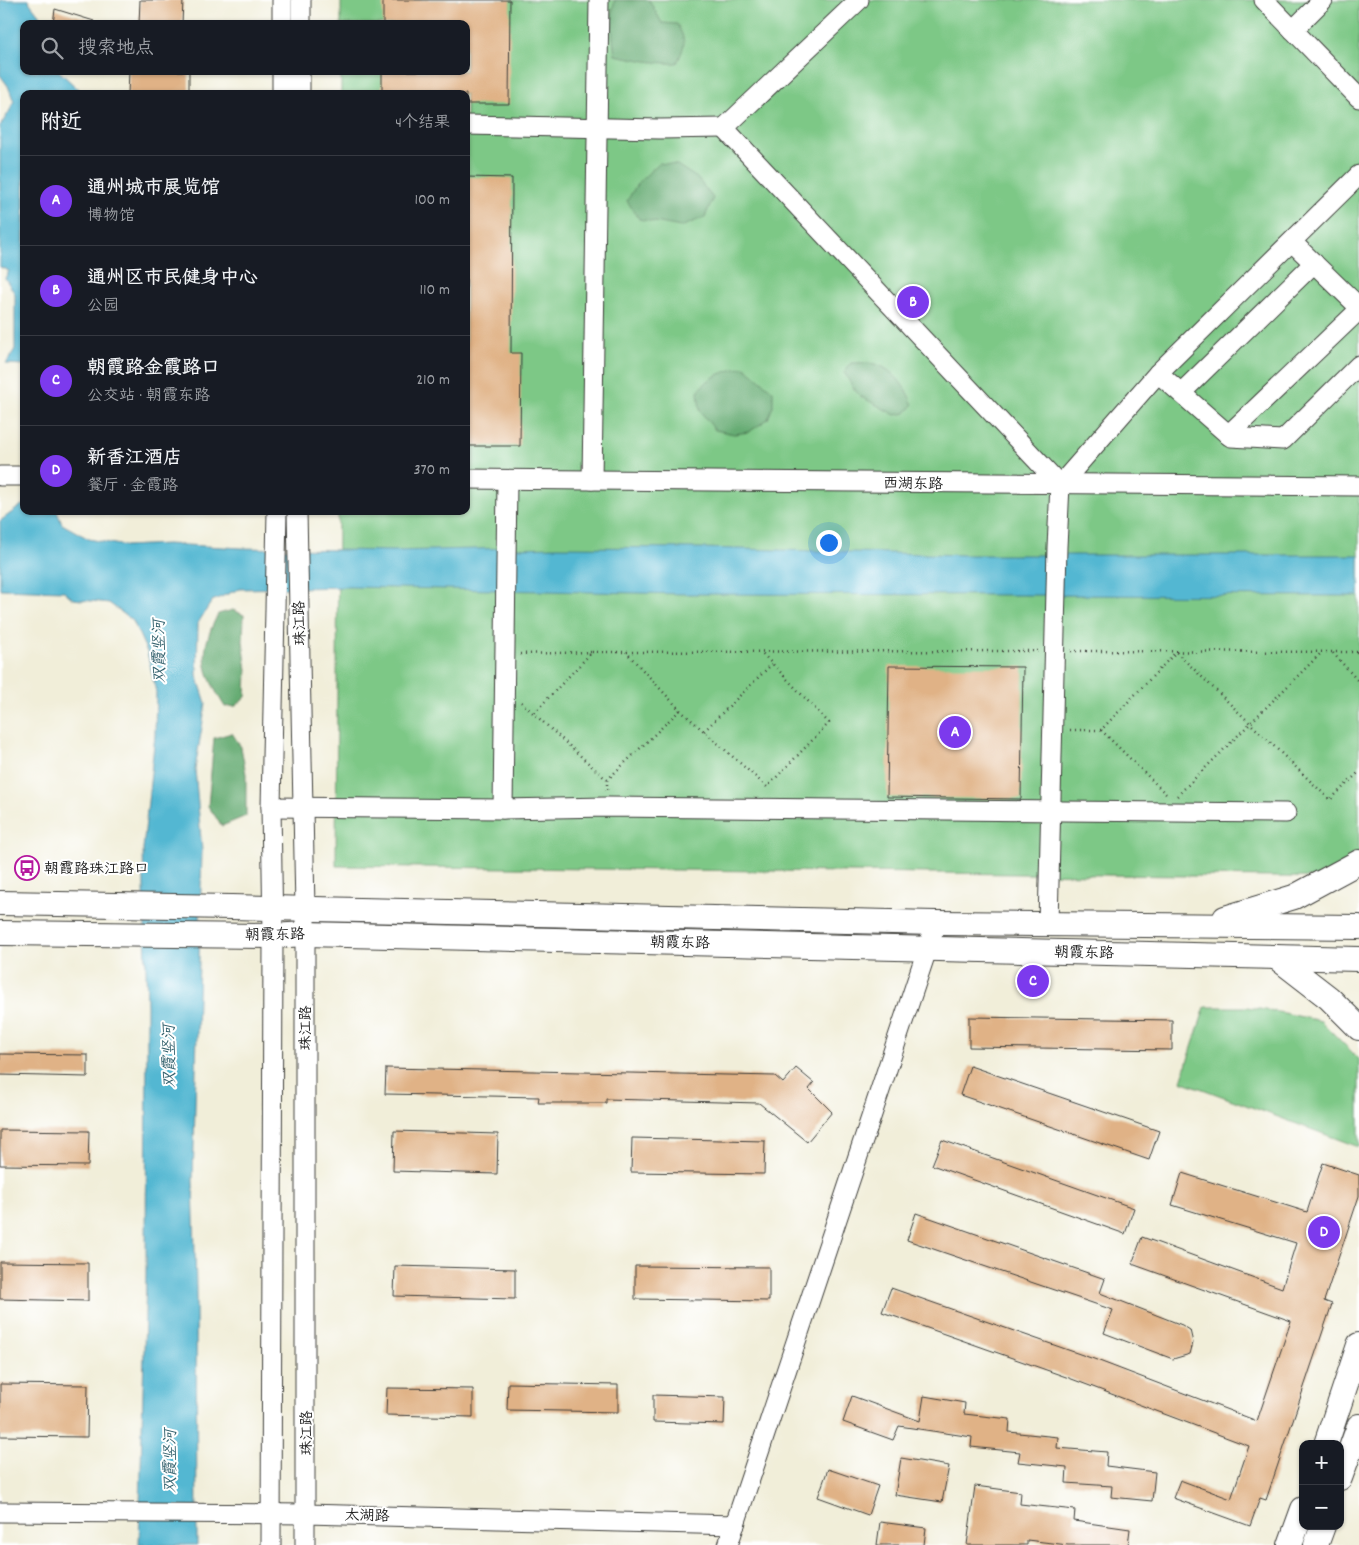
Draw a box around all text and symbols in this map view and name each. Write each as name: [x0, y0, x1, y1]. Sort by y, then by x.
search box: [20, 20, 470, 75]
icon: search: [38, 34, 66, 62]
text: 搜索地点: [78, 36, 154, 63]
text: 附近: [40, 109, 82, 139]
text: 4个结果: [395, 112, 450, 135]
text: 通州城市展览馆: [87, 176, 220, 203]
text: A: [52, 189, 60, 212]
text: 100 m: [414, 189, 450, 212]
text: 博物馆: [87, 205, 135, 228]
text: 通州区市民健身中心: [87, 266, 258, 293]
text: B: [52, 279, 60, 302]
text: 110 m: [420, 279, 450, 302]
pin: B: [897, 283, 929, 321]
text: 公园: [87, 295, 119, 318]
text: 朝霞路金霞路口: [87, 356, 220, 383]
text: C: [52, 369, 60, 392]
text: 210 m: [416, 369, 450, 392]
text: 公交站 · 朝霞东路: [87, 385, 210, 408]
text: 新香江酒店: [87, 446, 182, 473]
text: D: [52, 459, 60, 482]
text: 370 m: [413, 459, 450, 482]
street label: 西湖东路: [883, 473, 943, 497]
text: 餐厅 · 金霞路: [87, 475, 178, 498]
your location: [816, 530, 842, 556]
street label: 珠江路: [290, 600, 312, 646]
water label: 双霞竖河: [148, 616, 173, 683]
pin: A: [939, 713, 971, 751]
bus stop icon: 朝霞路珠江路口: [14, 855, 40, 881]
place label: 朝霞路珠江路口: [44, 859, 149, 881]
street label: 朝霞东路: [245, 924, 305, 948]
street label: 朝霞东路: [650, 932, 710, 956]
street label: 朝霞东路: [1054, 942, 1114, 966]
pin: C: [1017, 962, 1049, 1000]
street label: 珠江路: [296, 1005, 318, 1051]
water label: 双霞竖河: [158, 1021, 183, 1088]
pin: D: [1308, 1213, 1340, 1251]
street label: 珠江路: [297, 1410, 319, 1456]
water label: 双霞竖河: [160, 1426, 183, 1493]
map controls: [1299, 1440, 1344, 1530]
button: +: [1299, 1440, 1344, 1485]
button: −: [1299, 1485, 1344, 1530]
street label: 太湖路: [344, 1506, 390, 1528]

